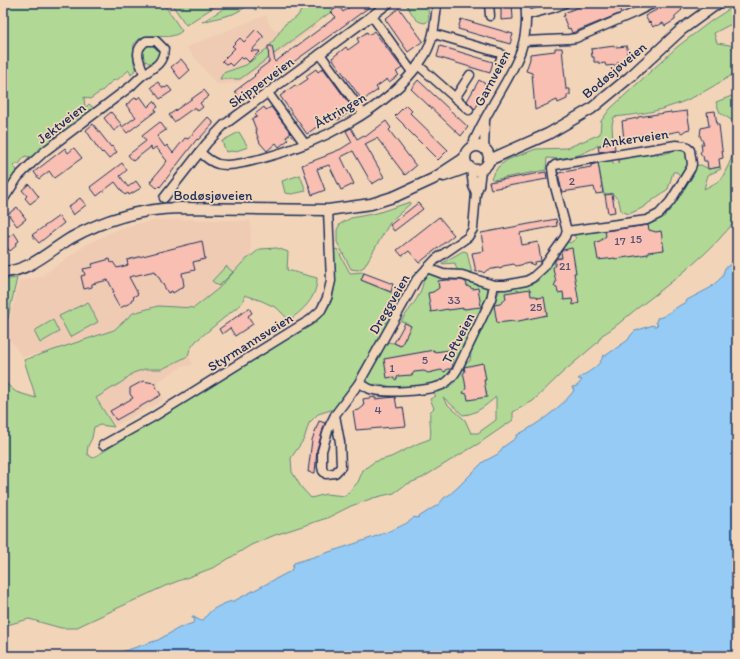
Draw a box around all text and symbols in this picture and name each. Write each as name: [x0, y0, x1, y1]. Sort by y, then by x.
street label: Bodøsjøveien: [579, 38, 650, 102]
street label: Garnveien: [471, 47, 514, 109]
street label: Skipperveien: [225, 53, 297, 112]
street label: Åttringen: [311, 89, 369, 132]
street label: Jektveien: [33, 99, 89, 148]
street label: Ankerveien: [601, 125, 670, 152]
house number: 2: [569, 174, 576, 188]
street label: Bodøsjøveien: [174, 187, 253, 204]
house number: 15: [630, 232, 642, 246]
house number: 17: [614, 234, 626, 248]
house number: 21: [559, 259, 571, 273]
street label: Dreggveien: [365, 271, 414, 337]
house number: 33: [447, 293, 461, 307]
house number: 25: [530, 300, 542, 314]
street label: Styrmannsveien: [205, 309, 296, 375]
street label: Toftveien: [438, 310, 479, 366]
house number: 5: [422, 353, 428, 367]
house number: 1: [389, 361, 395, 375]
house number: 4: [374, 403, 382, 417]

